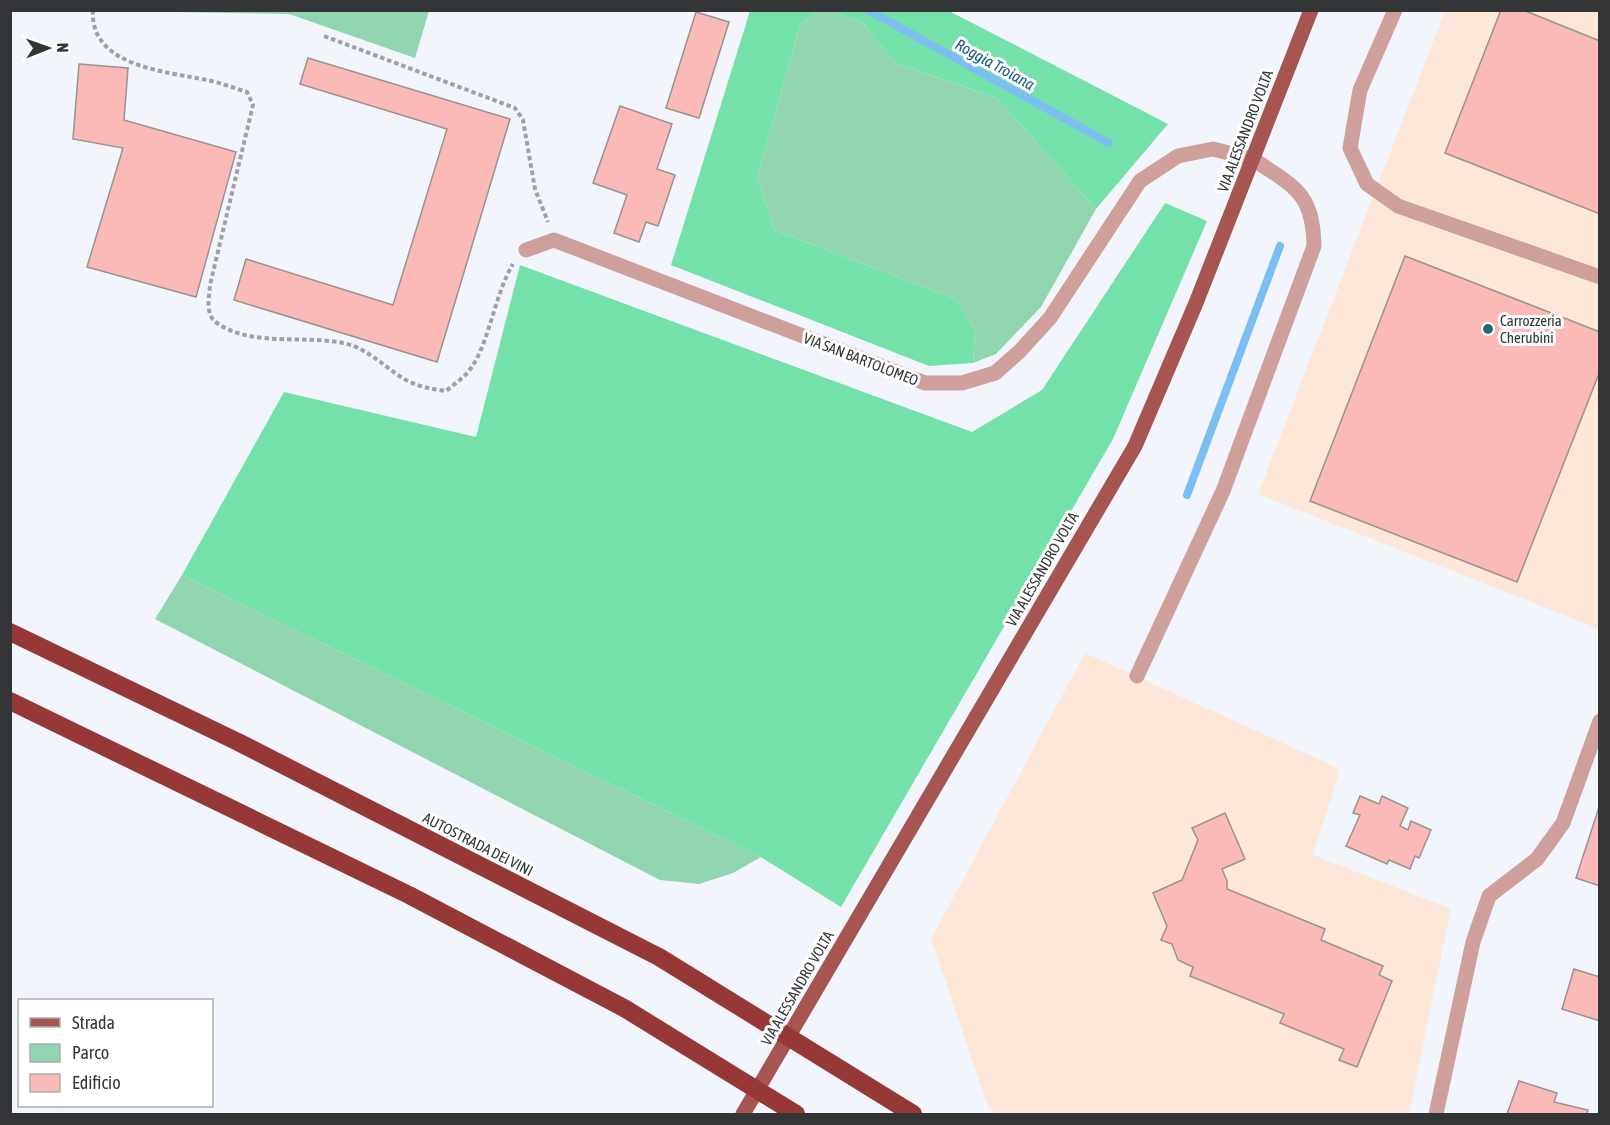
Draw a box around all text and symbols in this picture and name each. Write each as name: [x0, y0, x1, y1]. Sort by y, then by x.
north arrow: [18, 18, 78, 78]
water label: Roggia Troiana: [952, 35, 1038, 94]
text: N: [54, 43, 72, 53]
street label: VIA ALESSANDRO VOLTA: [1214, 67, 1276, 194]
place label: Carrozzeria Cherubini: [1500, 312, 1562, 346]
marker: Carrozzeria Cherubini: [1481, 322, 1495, 336]
street label: VIA SAN BARTOLOMEO: [801, 329, 921, 389]
street label: VIA ALESSANDRO VOLTA: [1002, 508, 1082, 629]
street label: AUTOSTRADA DEI VINI: [420, 809, 536, 879]
street label: VIA ALESSANDRO VOLTA: [757, 927, 837, 1048]
legend: [18, 999, 213, 1107]
text: Strada: [72, 1012, 115, 1033]
text: Parco: [72, 1042, 109, 1063]
text: Edificio: [72, 1072, 121, 1093]

